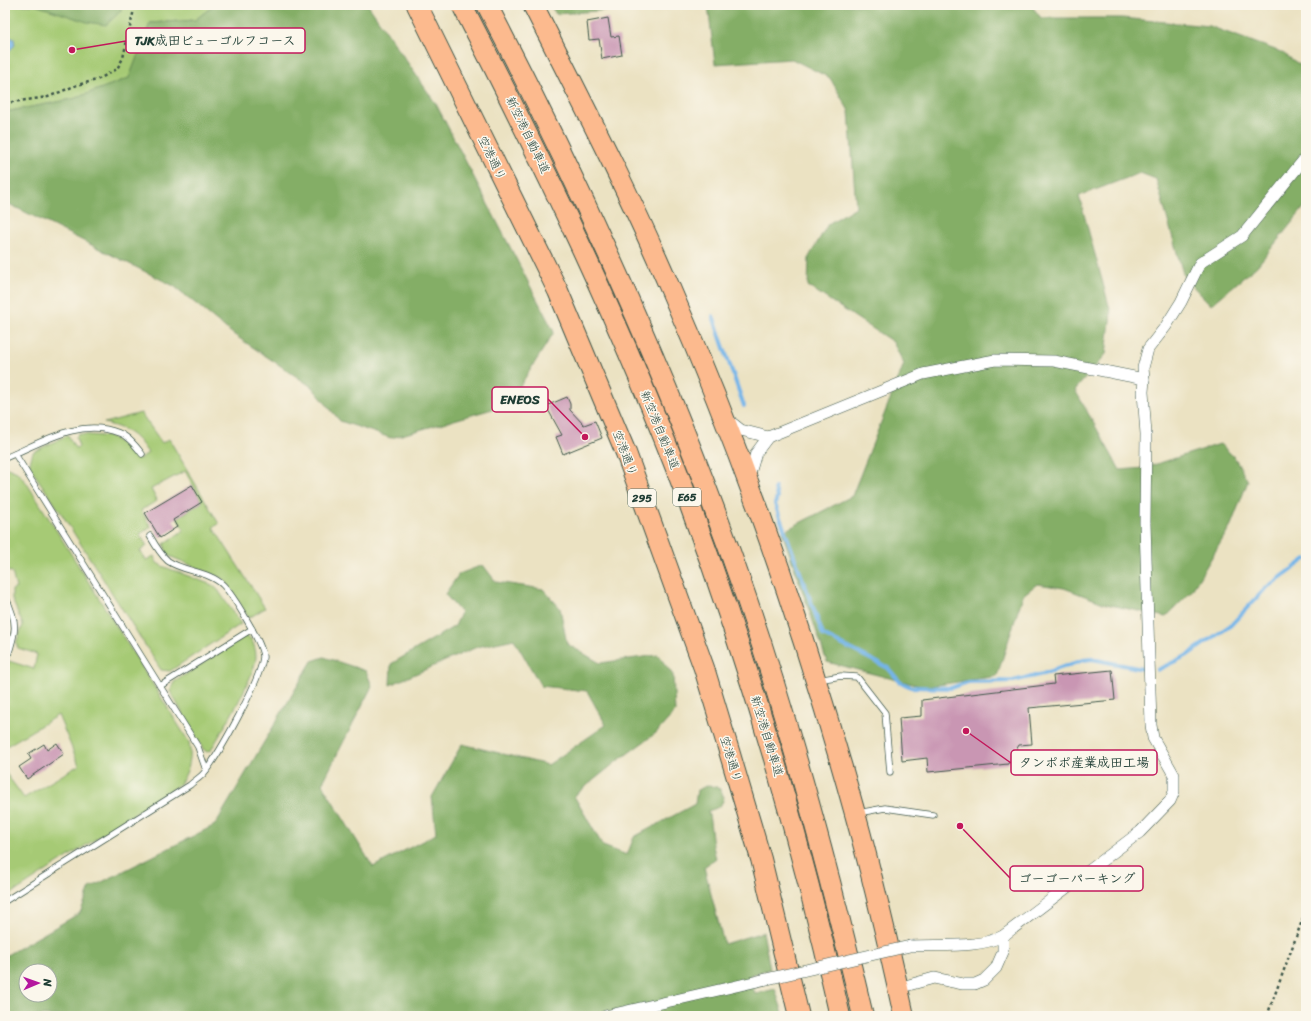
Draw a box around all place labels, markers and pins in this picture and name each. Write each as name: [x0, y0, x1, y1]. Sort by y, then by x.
callout: TJK成田ビューゴルフコース: [126, 28, 305, 53]
callout: ENEOS: [492, 387, 548, 412]
callout: タンポポ産業成田工場: [1011, 750, 1157, 775]
callout: ゴーゴーパーキング: [1010, 866, 1143, 891]

